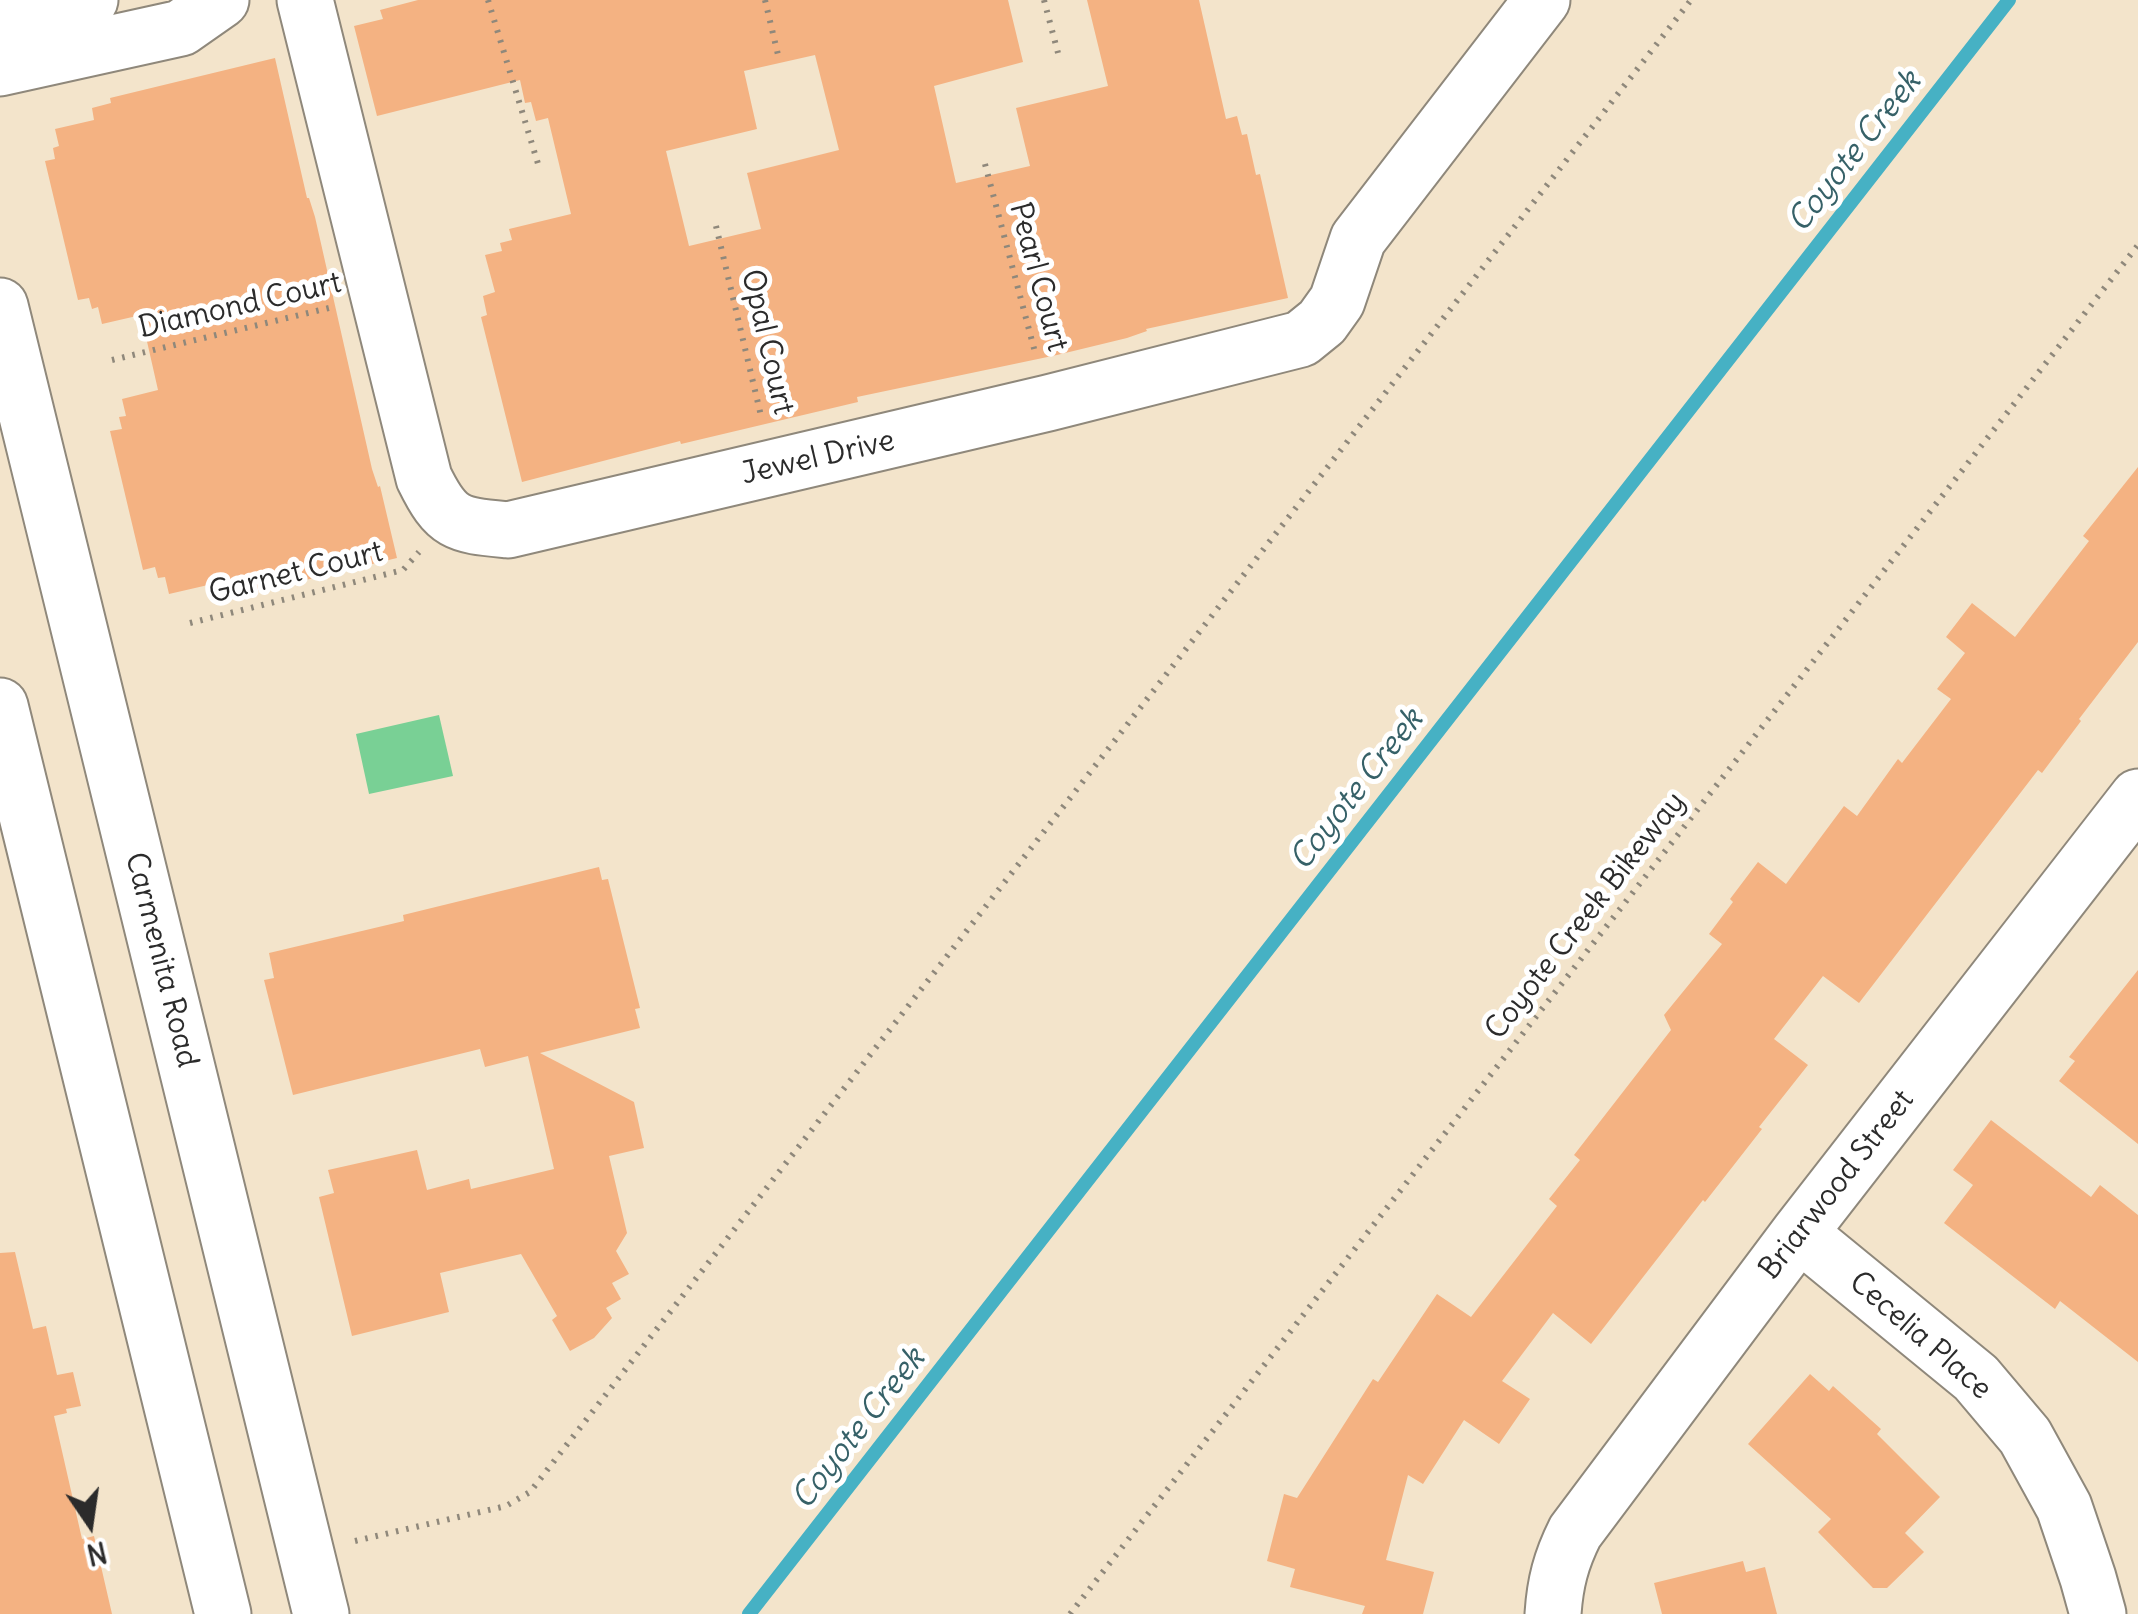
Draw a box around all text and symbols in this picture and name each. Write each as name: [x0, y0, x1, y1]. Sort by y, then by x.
water label: Coyote Creek: [1780, 64, 1930, 240]
street label: Pearl Court: [1001, 199, 1075, 355]
street label: Diamond Court: [135, 265, 345, 347]
street label: Opal Court: [733, 266, 801, 418]
street label: Jewel Drive: [738, 423, 898, 493]
street label: Garnet Court: [205, 534, 387, 612]
water label: Coyote Creek: [1282, 702, 1432, 878]
street label: Coyote Creek Bikeway: [1478, 785, 1694, 1047]
street label: Carmenita Road: [117, 849, 205, 1071]
street label: Briarwood Street: [1752, 1083, 1922, 1287]
street label: Cecelia Place: [1842, 1265, 1998, 1407]
water label: Coyote Creek: [784, 1341, 934, 1517]
north arrow: [40, 1474, 140, 1574]
text: N: [83, 1534, 110, 1573]

